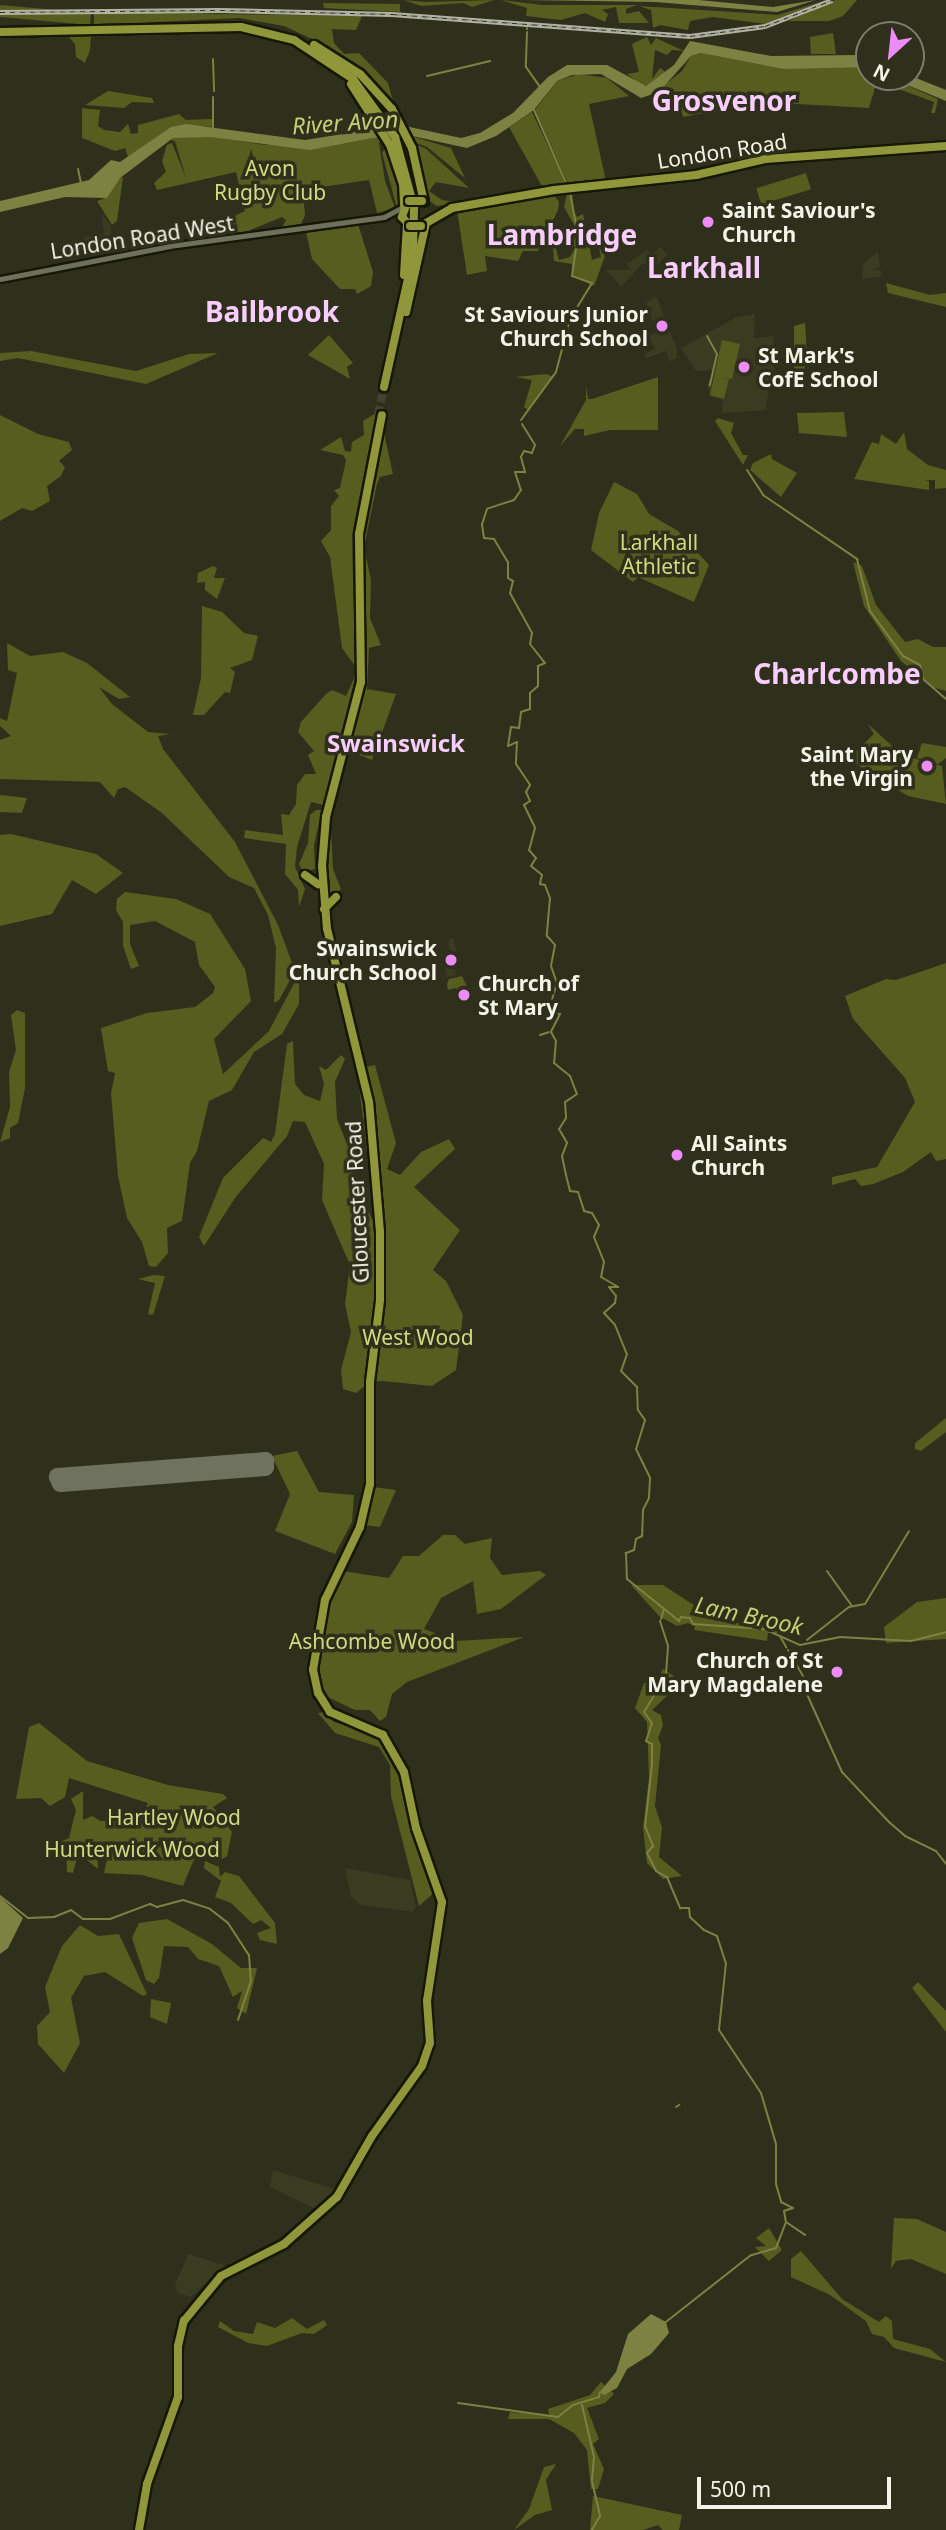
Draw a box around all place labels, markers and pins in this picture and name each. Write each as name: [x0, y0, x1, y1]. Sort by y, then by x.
place label: Saint Saviour's Church: [722, 197, 876, 247]
marker: Saint Saviour's Church: [700, 214, 716, 230]
place label: St Saviours Junior Church School: [464, 301, 648, 351]
marker: St Saviours Junior Church School: [654, 318, 670, 334]
place label: St Mark's CofE School: [758, 342, 879, 392]
marker: St Mark's CofE School: [736, 359, 752, 375]
place label: Saint Mary the Virgin: [801, 741, 913, 791]
marker: Saint Mary the Virgin: [919, 758, 935, 774]
place label: Swainswick Church School: [289, 935, 437, 985]
marker: Swainswick Church School: [443, 952, 459, 968]
place label: Church of St Mary: [478, 970, 579, 1020]
marker: Church of St Mary: [456, 987, 472, 1003]
place label: All Saints Church: [691, 1130, 787, 1180]
marker: All Saints Church: [669, 1147, 685, 1163]
place label: Church of St Mary Magdalene: [647, 1647, 823, 1697]
marker: Church of St Mary Magdalene: [829, 1664, 845, 1680]

